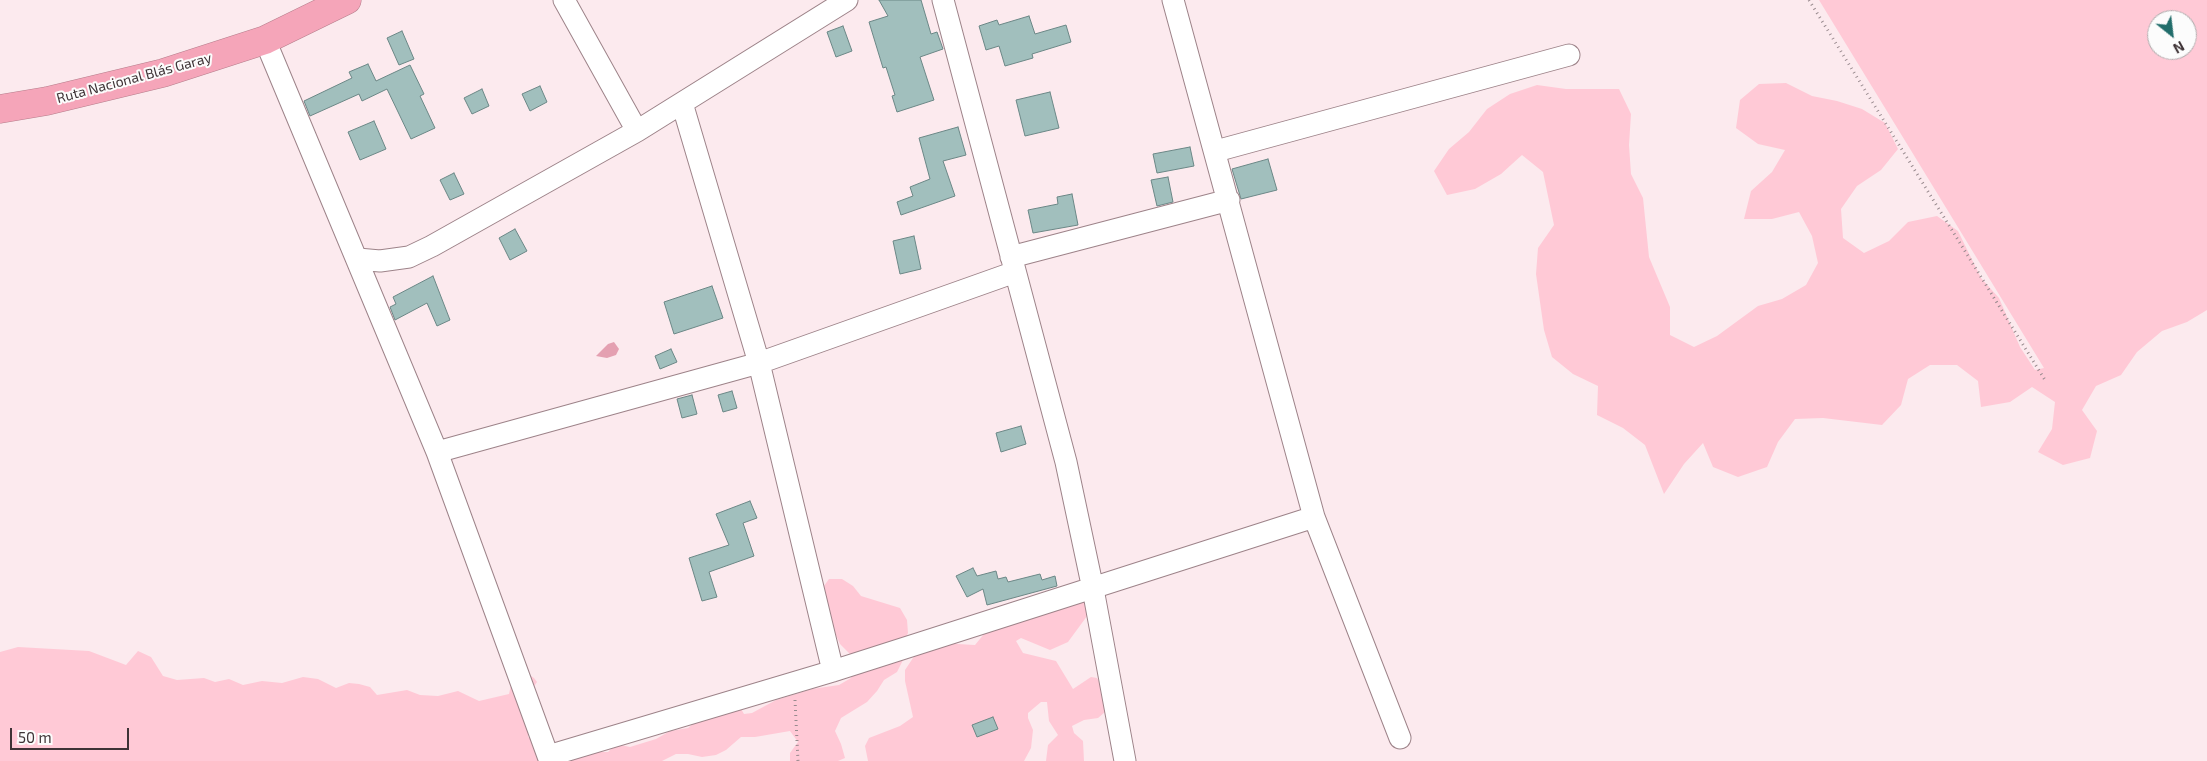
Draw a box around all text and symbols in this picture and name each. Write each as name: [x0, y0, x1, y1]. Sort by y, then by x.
north arrow: [2147, 10, 2197, 60]
text: N: [2170, 38, 2188, 58]
street label: Ruta Nacional Blás Garay: [55, 49, 213, 107]
scale bar: [12, 718, 131, 750]
text: 50 m: [18, 728, 52, 746]

